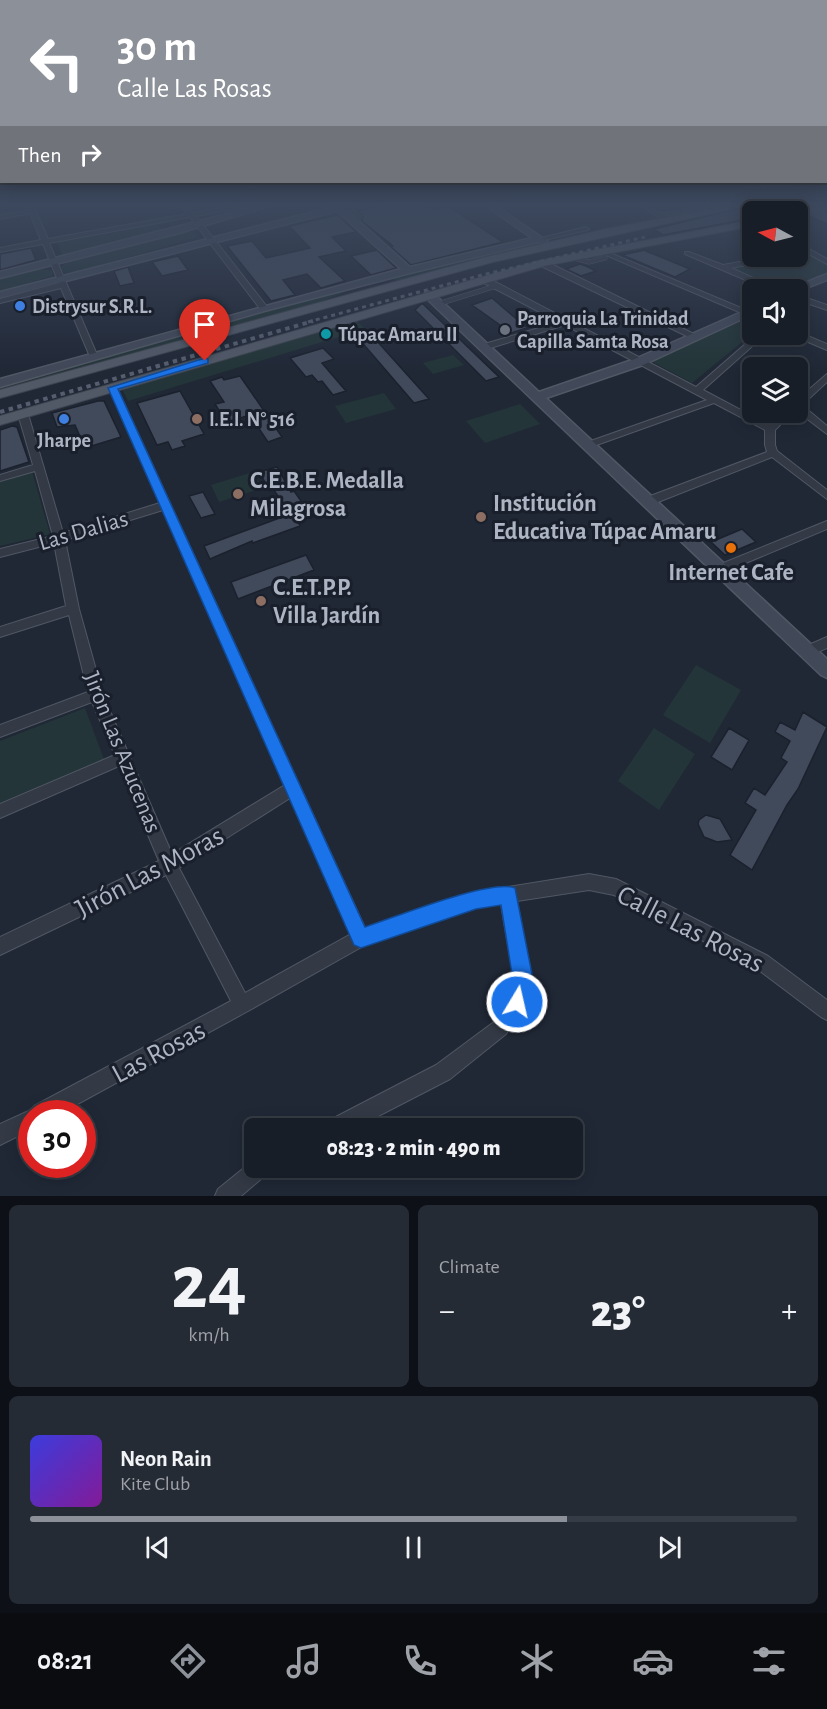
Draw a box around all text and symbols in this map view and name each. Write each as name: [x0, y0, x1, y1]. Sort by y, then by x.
icon: left: [18, 24, 96, 102]
text: 30 m: [117, 26, 197, 68]
text: Calle Las Rosas: [117, 75, 272, 102]
icon: right: [74, 138, 107, 171]
text: Then: [18, 144, 62, 166]
north arrow: [742, 201, 808, 267]
map controls: [742, 201, 808, 423]
button: sound: [742, 279, 808, 345]
place label: Distrysur S.R.L.: [32, 297, 152, 317]
marker: Distrysur S.R.L.: [13, 299, 27, 313]
pin: [179, 299, 230, 361]
icon: arrive: [188, 308, 221, 341]
place label: Parroquia La Trinidad Capilla Samta Rosa: [517, 309, 689, 352]
marker: Parroquia La Trinidad Capilla Samta Rosa: [498, 323, 512, 337]
place label: Túpac Amaru II: [338, 325, 458, 345]
marker: Túpac Amaru II: [319, 327, 333, 341]
button: layers: [742, 357, 808, 423]
place label: I.E.I. N° 516: [209, 410, 295, 430]
marker: Jharpe: [57, 412, 71, 426]
marker: I.E.I. N° 516: [190, 412, 204, 426]
place label: Jharpe: [37, 431, 91, 451]
place label: C.E.B.E. Medalla Milagrosa: [250, 469, 404, 521]
marker: C.E.B.E. Medalla Milagrosa: [231, 487, 245, 501]
place label: Institución Educativa Túpac Amaru: [493, 492, 717, 544]
street label: Las Dalias: [36, 507, 131, 555]
marker: Institución Educativa Túpac Amaru: [474, 510, 488, 524]
marker: Internet Cafe: [724, 541, 738, 555]
place label: Internet Cafe: [668, 561, 794, 585]
place label: C.E.T.P.P. Villa Jardín: [273, 576, 380, 628]
marker: C.E.T.P.P. Villa Jardín: [254, 594, 268, 608]
street label: Jirón Las Azucenas: [79, 668, 165, 836]
street label: Jirón Las Moras: [71, 822, 229, 924]
street label: Calle Las Rosas: [612, 881, 768, 979]
position arrow: [485, 970, 549, 1034]
street label: Las Rosas: [108, 1017, 210, 1089]
speed limit sign: 30: [18, 1100, 96, 1178]
text: 08:23 · 2 min · 490 m: [326, 1137, 501, 1159]
text: 24: [171, 1245, 247, 1323]
text: Climate: [439, 1257, 500, 1277]
text: 23°: [591, 1290, 645, 1335]
text: −: [439, 1295, 455, 1328]
text: +: [781, 1295, 797, 1328]
text: km/h: [188, 1325, 230, 1345]
text: Neon Rain: [120, 1448, 212, 1470]
text: Kite Club: [120, 1474, 190, 1494]
icon: previous: [141, 1531, 174, 1564]
icon: pause: [397, 1531, 430, 1564]
icon: next: [653, 1531, 686, 1564]
icon: directions: [167, 1640, 209, 1682]
icon: music: [283, 1640, 325, 1682]
icon: phone: [399, 1640, 441, 1682]
icon: climate: [516, 1640, 558, 1682]
icon: car: [632, 1640, 674, 1682]
icon: filters: [748, 1640, 790, 1682]
text: 08:21: [37, 1647, 93, 1674]

